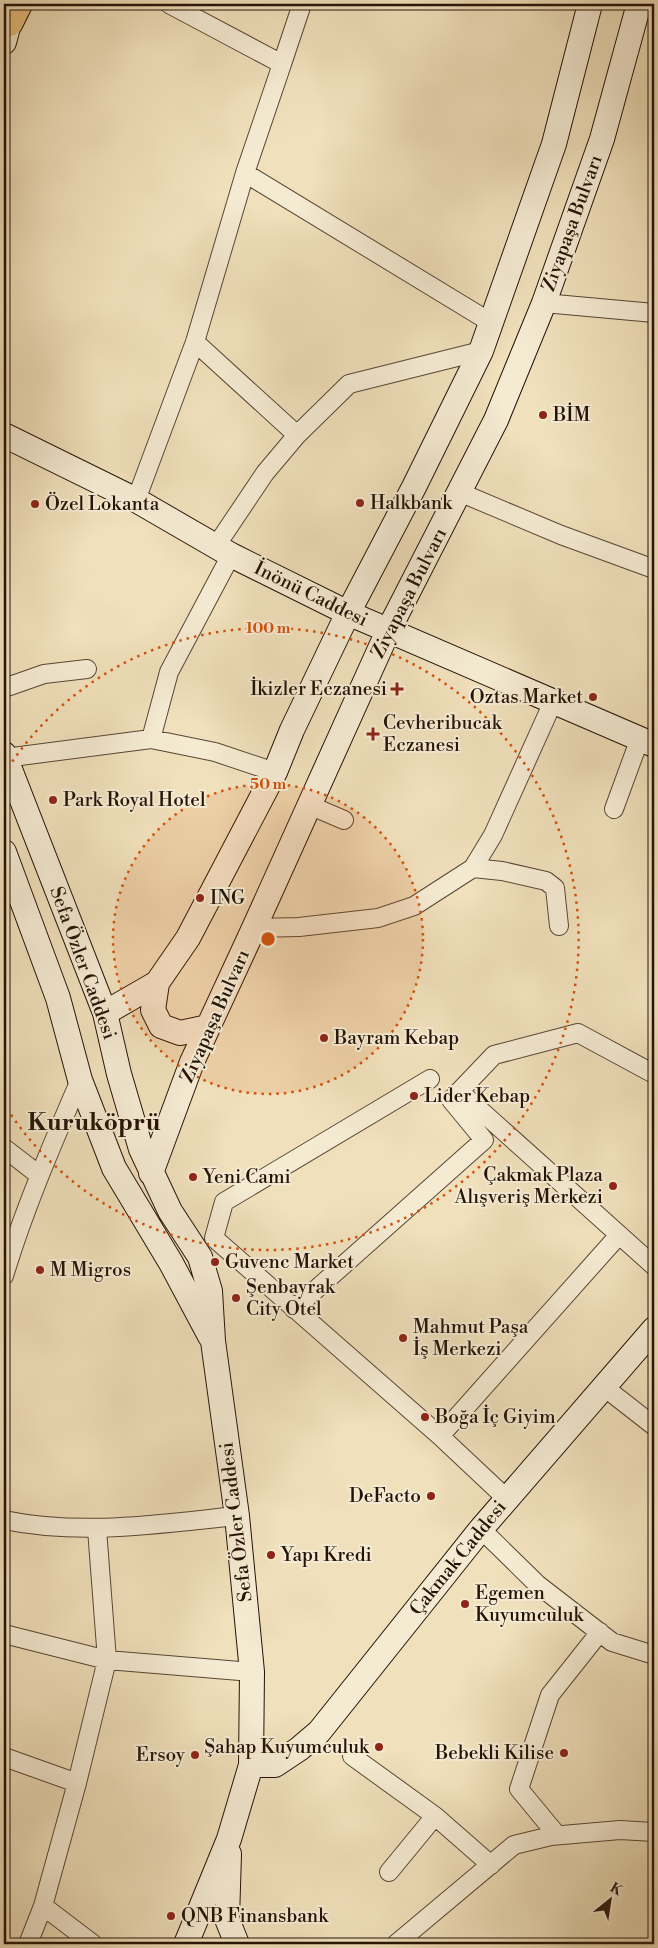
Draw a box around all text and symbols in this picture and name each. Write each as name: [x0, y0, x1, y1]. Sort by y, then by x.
street label: Ziyapaşa Bulvarı: [536, 152, 608, 294]
place label: BİM: [552, 402, 591, 427]
marker: BİM: [537, 409, 549, 421]
place label: Özel Lokanta: [45, 491, 160, 516]
place label: Halkbank: [370, 491, 453, 515]
marker: Halkbank: [354, 497, 366, 509]
marker: Özel Lokanta: [29, 498, 41, 510]
street label: Ziyapaşa Bulvarı: [366, 524, 452, 662]
street label: İnönü Caddesi: [250, 555, 372, 632]
text: 100 m: [246, 619, 291, 638]
place label: İkizler Eczanesi: [250, 676, 387, 701]
marker: İkizler Eczanesi: [391, 683, 403, 695]
place label: Oztas Market: [470, 685, 583, 709]
marker: Oztas Market: [587, 691, 599, 703]
place label: Cevheribucak Eczanesi: [383, 711, 503, 757]
marker: Cevheribucak Eczanesi: [367, 728, 379, 740]
text: 50 m: [250, 775, 286, 794]
place label: Park Royal Hotel: [63, 788, 206, 812]
marker: Park Royal Hotel: [47, 794, 59, 806]
street label: Sefa Özler Caddesi: [44, 883, 123, 1043]
place label: ING: [210, 886, 245, 910]
marker: ING: [194, 892, 206, 904]
centre of rings: [259, 930, 277, 948]
street label: Ziyapaşa Bulvarı: [175, 946, 255, 1086]
place label: Bayram Kebap: [333, 1026, 459, 1050]
marker: Bayram Kebap: [318, 1032, 330, 1044]
place label: Lider Kebap: [424, 1084, 530, 1108]
marker: Lider Kebap: [408, 1090, 420, 1102]
district label: Kuruköprü: [28, 1108, 161, 1138]
place label: Çakmak Plaza Alışveriş Merkezi: [453, 1163, 603, 1209]
place label: Yeni Cami: [202, 1165, 291, 1189]
marker: Yeni Cami: [187, 1171, 199, 1183]
marker: Çakmak Plaza Alışveriş Merkezi: [607, 1180, 619, 1192]
place label: Guvenc Market: [225, 1250, 354, 1274]
marker: Guvenc Market: [209, 1256, 221, 1268]
place label: M Migros: [50, 1258, 131, 1282]
marker: M Migros: [34, 1264, 46, 1276]
place label: Şenbayrak City Otel: [246, 1275, 336, 1321]
marker: Şenbayrak City Otel: [230, 1292, 242, 1304]
place label: Mahmut Paşa İş Merkezi: [413, 1315, 529, 1361]
marker: Mahmut Paşa İş Merkezi: [397, 1332, 409, 1344]
place label: Boğa İç Giyim: [434, 1404, 556, 1429]
marker: Boğa İç Giyim: [419, 1411, 431, 1423]
street label: Sefa Özler Caddesi: [213, 1441, 258, 1603]
place label: DeFacto: [349, 1484, 421, 1508]
marker: DeFacto: [425, 1490, 437, 1502]
street label: Çakmak Caddesi: [404, 1496, 512, 1620]
place label: Yapı Kredi: [280, 1543, 372, 1567]
marker: Yapı Kredi: [265, 1549, 277, 1561]
place label: Egemen Kuyumculuk: [475, 1581, 585, 1627]
marker: Egemen Kuyumculuk: [459, 1598, 471, 1610]
place label: Şahap Kuyumculuk: [204, 1735, 370, 1759]
marker: Şahap Kuyumculuk: [373, 1741, 385, 1753]
place label: Bebekli Kilise: [434, 1741, 554, 1765]
place label: Ersoy: [136, 1743, 186, 1767]
marker: Bebekli Kilise: [558, 1747, 570, 1759]
marker: Ersoy: [189, 1749, 201, 1761]
north arrow: [586, 1876, 636, 1926]
text: K: [607, 1879, 626, 1901]
place label: QNB Finansbank: [181, 1904, 329, 1928]
marker: QNB Finansbank: [165, 1910, 177, 1922]

